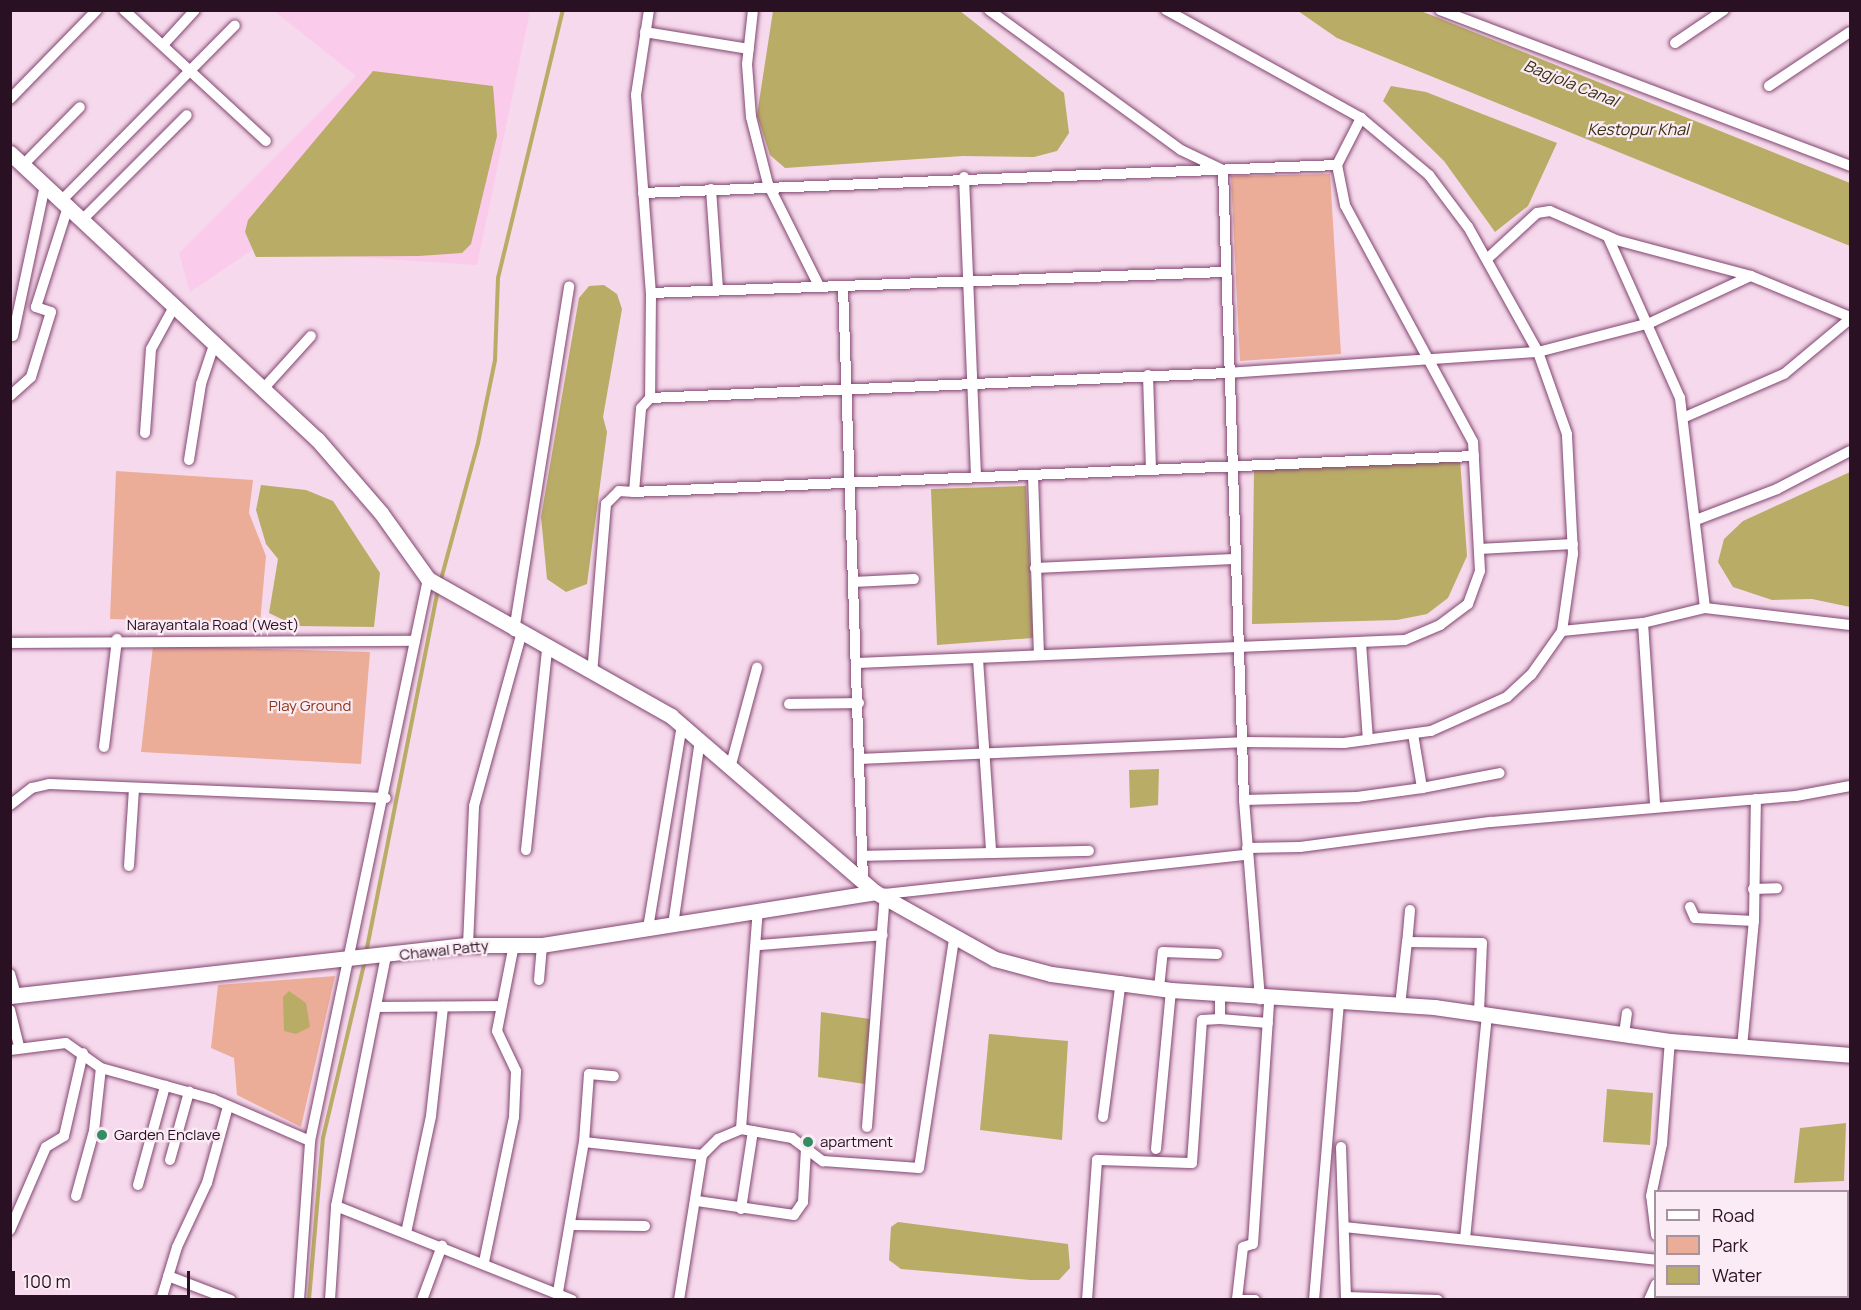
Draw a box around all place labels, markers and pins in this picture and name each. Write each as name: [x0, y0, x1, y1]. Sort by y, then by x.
place label: Garden Enclave: [114, 1126, 221, 1144]
marker: Garden Enclave: [95, 1128, 109, 1142]
place label: apartment: [820, 1133, 893, 1151]
marker: apartment: [801, 1135, 815, 1149]

